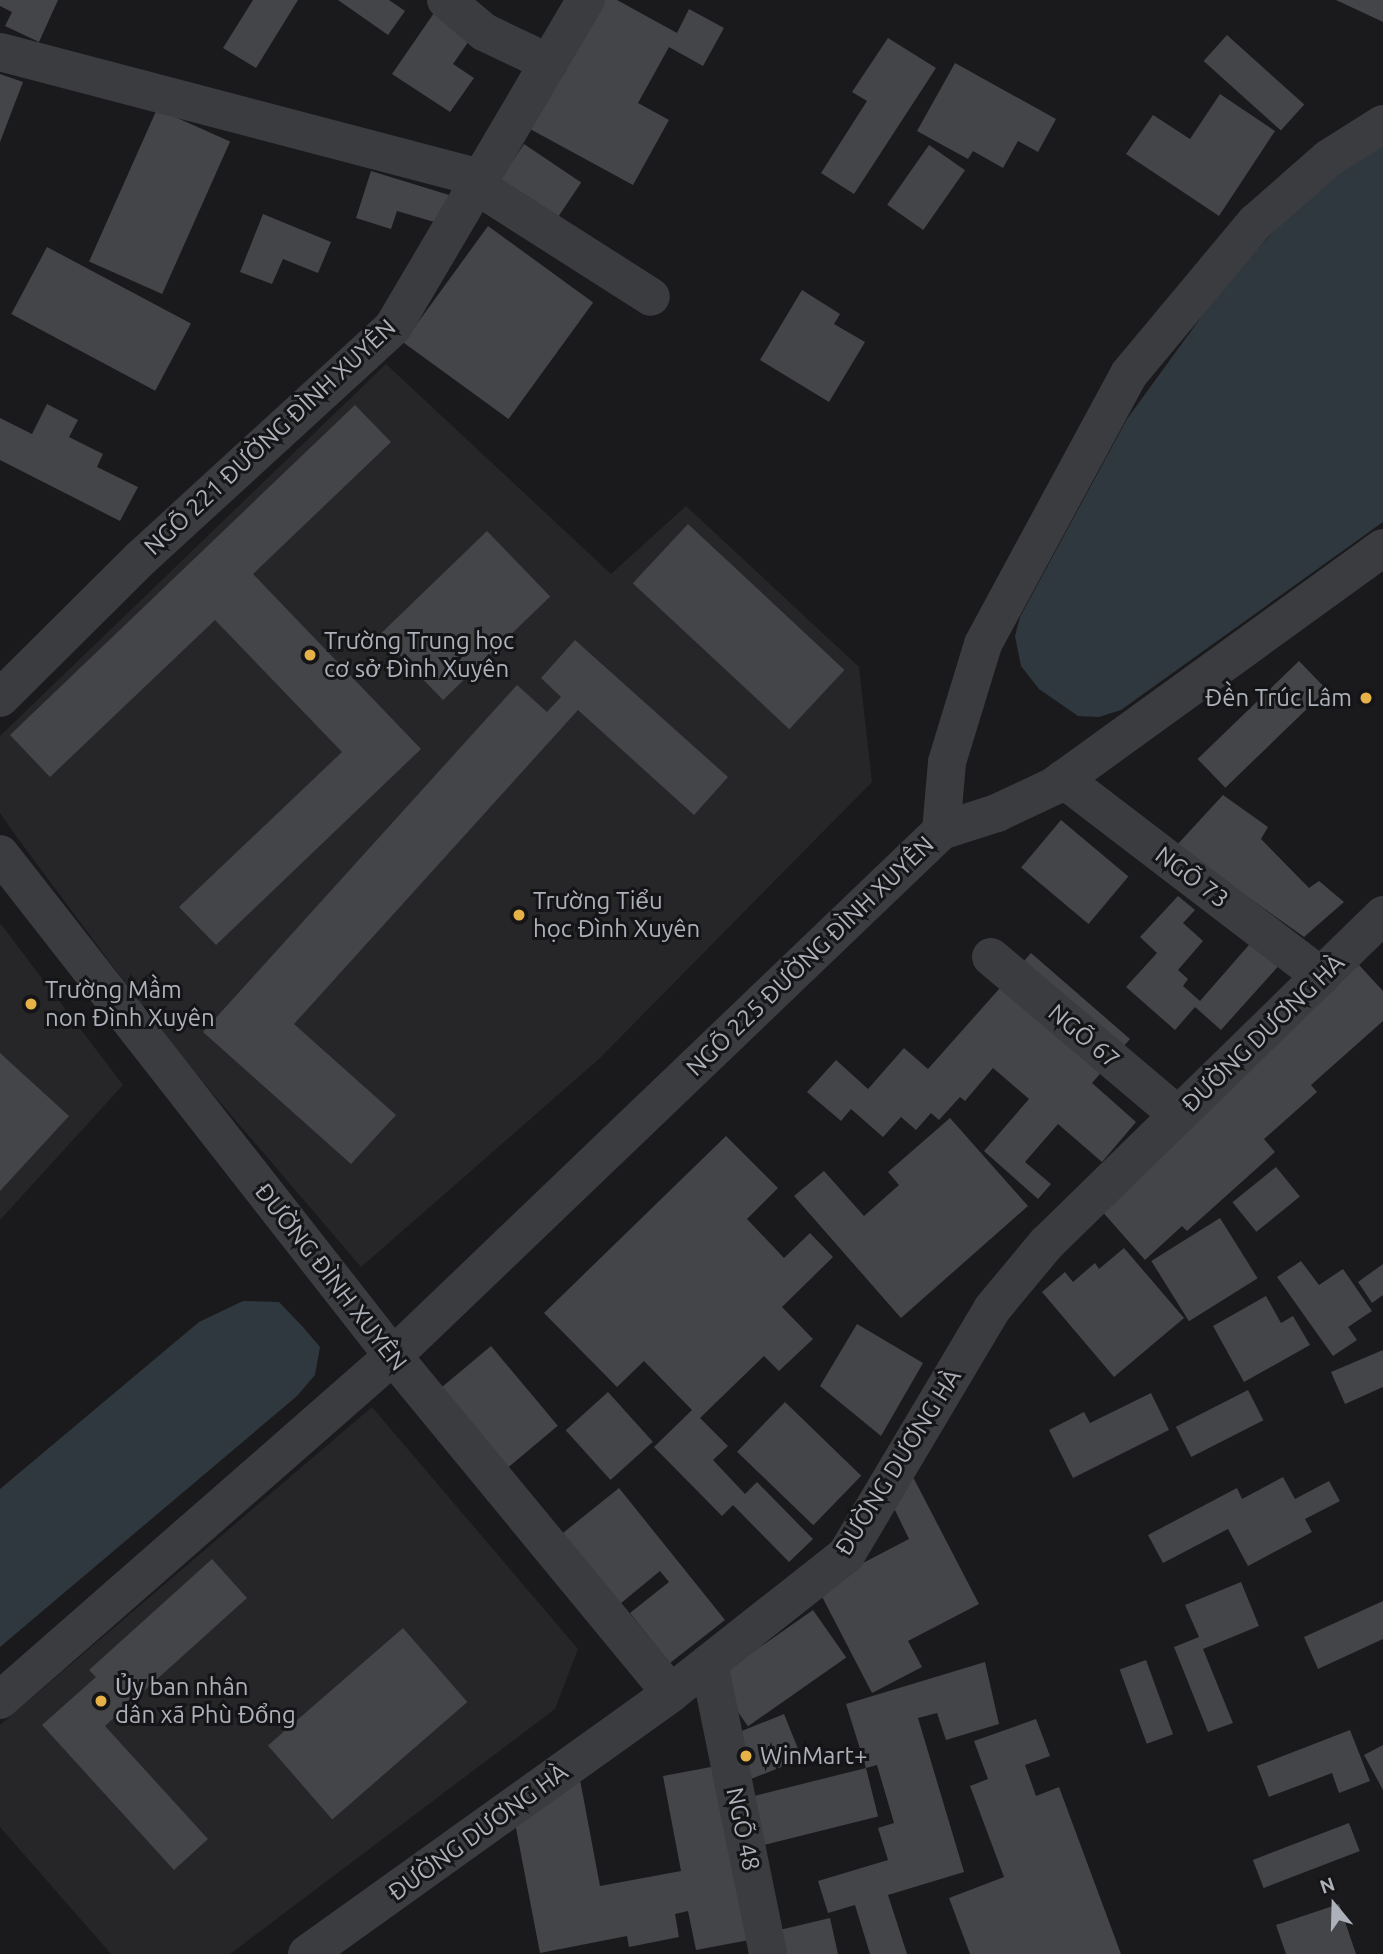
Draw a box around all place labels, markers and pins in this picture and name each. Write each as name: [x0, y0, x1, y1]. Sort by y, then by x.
place label: Trường Trung học cơ sở Đình Xuyên: [324, 627, 514, 683]
marker: Trường Trung học cơ sở Đình Xuyên: [302, 647, 318, 663]
place label: Đền Trúc Lâm: [1205, 684, 1352, 712]
marker: Đền Trúc Lâm: [1358, 690, 1374, 706]
place label: Trường Tiểu học Đình Xuyên: [533, 887, 700, 943]
marker: Trường Tiểu học Đình Xuyên: [511, 907, 527, 923]
place label: Trường Mầm non Đình Xuyên: [45, 976, 215, 1032]
marker: Trường Mầm non Đình Xuyên: [23, 996, 39, 1012]
place label: Ủy ban nhân dân xã Phù Đổng: [115, 1673, 296, 1729]
marker: Ủy ban nhân dân xã Phù Đổng: [93, 1693, 109, 1709]
place label: WinMart+: [760, 1742, 867, 1770]
marker: WinMart+: [738, 1748, 754, 1764]

